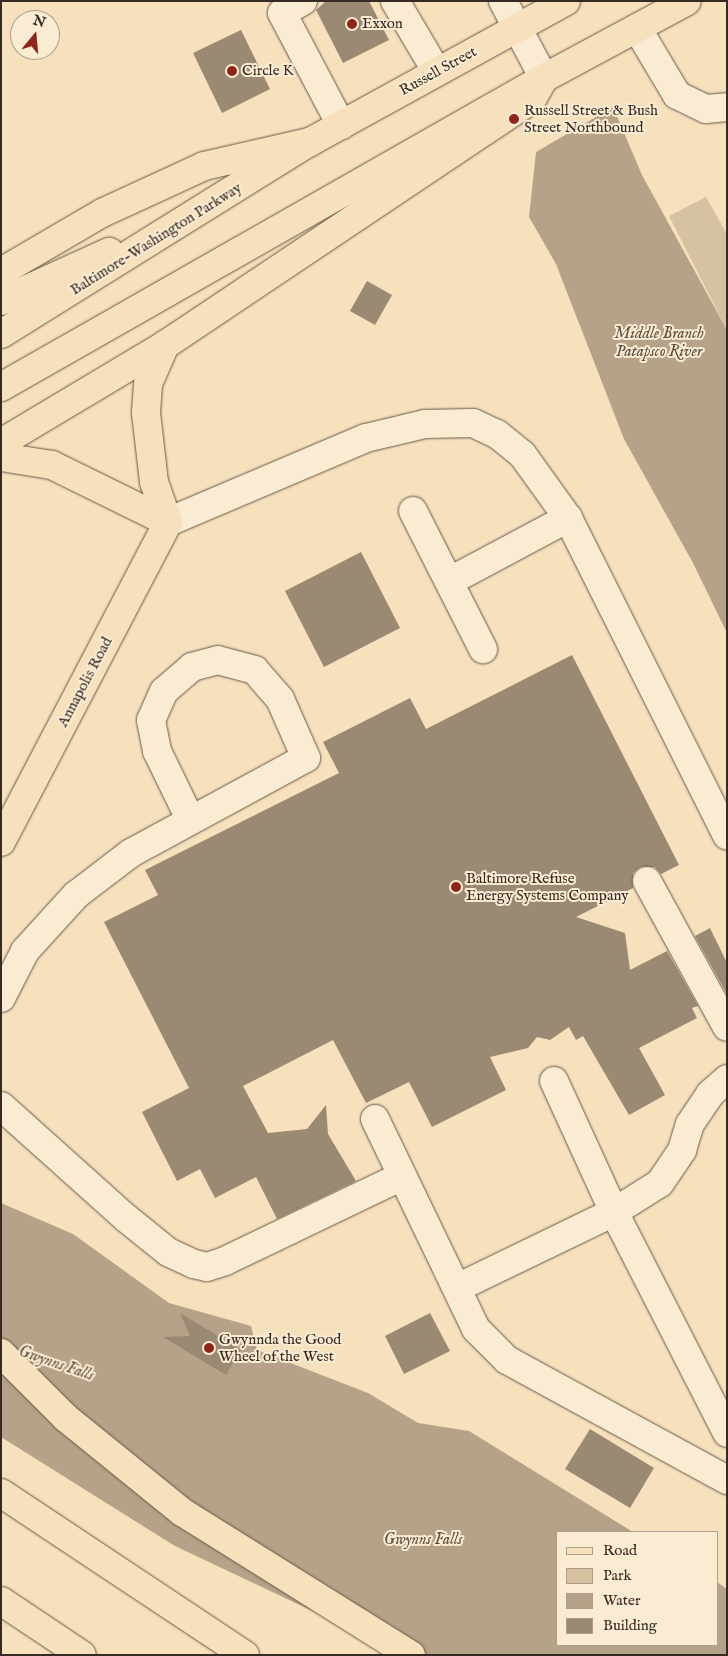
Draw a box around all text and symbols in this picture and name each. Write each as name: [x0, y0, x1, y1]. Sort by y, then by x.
north arrow: [10, 10, 60, 60]
text: N: [31, 11, 48, 32]
place label: Exxon: [362, 15, 403, 33]
marker: Exxon: [346, 18, 358, 30]
street label: Russell Street: [396, 42, 480, 100]
place label: Circle K: [242, 62, 294, 80]
marker: Circle K: [226, 65, 238, 77]
place label: Russell Street & Bush Street Northbound: [524, 101, 658, 136]
marker: Russell Street & Bush Street Northbound: [508, 113, 520, 125]
street label: Baltimore-Washington Parkway: [67, 179, 245, 299]
water label: Middle Branch Patapsco River: [614, 324, 704, 362]
street label: Annapolis Road: [54, 634, 116, 730]
place label: Baltimore Refuse Energy Systems Company: [466, 869, 629, 904]
marker: Baltimore Refuse Energy Systems Company: [450, 881, 462, 893]
place label: Gwynnda the Good Wheel of the West: [219, 1330, 341, 1365]
water label: Gwynns Falls: [16, 1342, 96, 1386]
marker: Gwynnda the Good Wheel of the West: [203, 1342, 215, 1354]
water label: Gwynns Falls: [384, 1530, 462, 1550]
legend: [556, 1531, 718, 1646]
text: Road: [603, 1541, 637, 1560]
text: Park: [603, 1566, 632, 1585]
text: Water: [603, 1591, 640, 1610]
text: Building: [603, 1616, 657, 1635]

